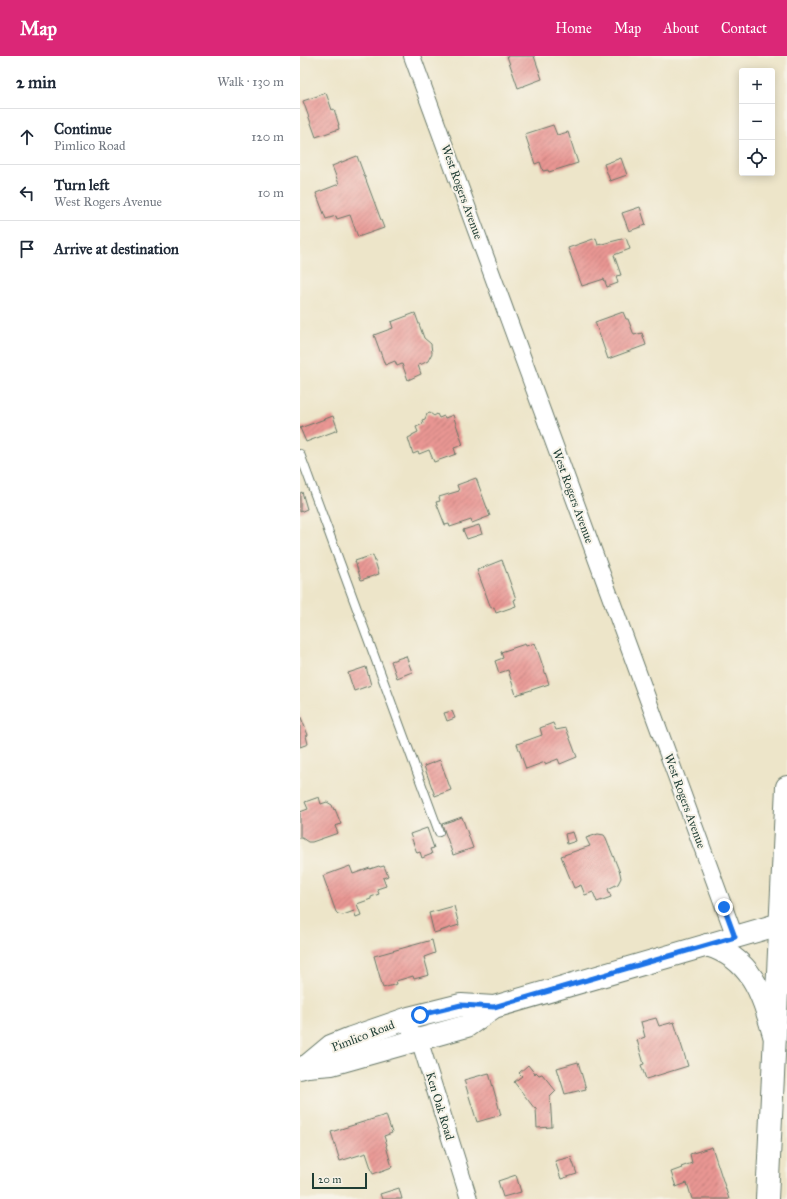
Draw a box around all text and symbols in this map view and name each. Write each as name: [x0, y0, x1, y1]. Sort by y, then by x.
text: Map: [20, 17, 57, 40]
text: Home: [555, 20, 592, 37]
text: Map: [614, 20, 641, 37]
text: About: [663, 20, 699, 37]
text: Contact: [721, 20, 767, 37]
map controls: [739, 68, 775, 176]
button: +: [739, 68, 775, 104]
text: 2 min: [16, 72, 56, 93]
text: Walk · 130 m: [217, 74, 284, 90]
button: −: [739, 104, 775, 140]
text: Continue: [54, 120, 112, 138]
icon: ahead: [16, 126, 38, 148]
text: 120 m: [251, 129, 284, 145]
text: Pimlico Road: [54, 138, 126, 154]
button: locate: [739, 140, 775, 176]
street label: West Rogers Avenue: [437, 143, 486, 242]
text: Turn left: [54, 176, 110, 194]
icon: left: [16, 182, 38, 204]
text: 10 m: [258, 185, 284, 201]
text: West Rogers Avenue: [54, 194, 162, 210]
icon: arrive: [16, 238, 38, 260]
text: Arrive at destination: [54, 240, 179, 258]
street label: West Rogers Avenue: [548, 447, 597, 546]
street label: West Rogers Avenue: [660, 752, 709, 851]
route end: [715, 898, 733, 916]
route start: [411, 1006, 429, 1024]
street label: Pimlico Road: [330, 1018, 396, 1054]
street label: Ken Oak Road: [423, 1070, 457, 1142]
scale bar: [312, 1171, 367, 1190]
text: 20 m: [318, 1173, 341, 1186]

